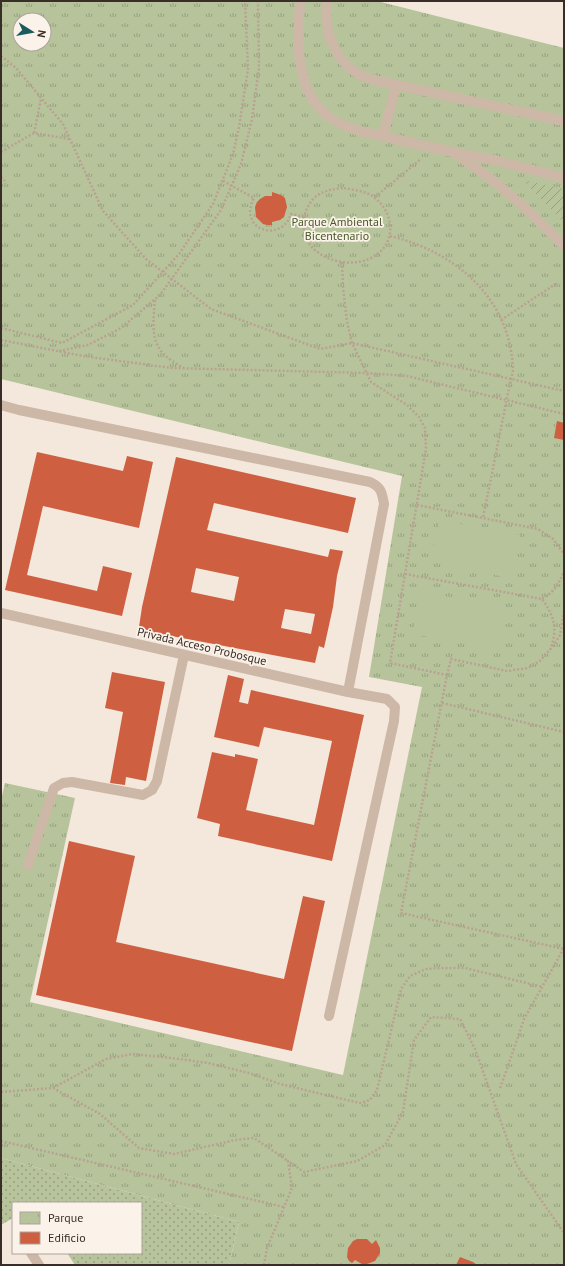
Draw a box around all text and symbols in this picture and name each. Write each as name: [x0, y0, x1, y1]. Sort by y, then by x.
north arrow: [12, 12, 52, 52]
text: N: [34, 29, 49, 39]
park label: Parque Ambiental Bicentenario: [292, 214, 383, 243]
street label: Privada Acceso Probosque: [136, 624, 268, 668]
legend: [12, 1202, 142, 1254]
text: Parque: [48, 1210, 83, 1225]
text: Edificio: [48, 1230, 86, 1245]

